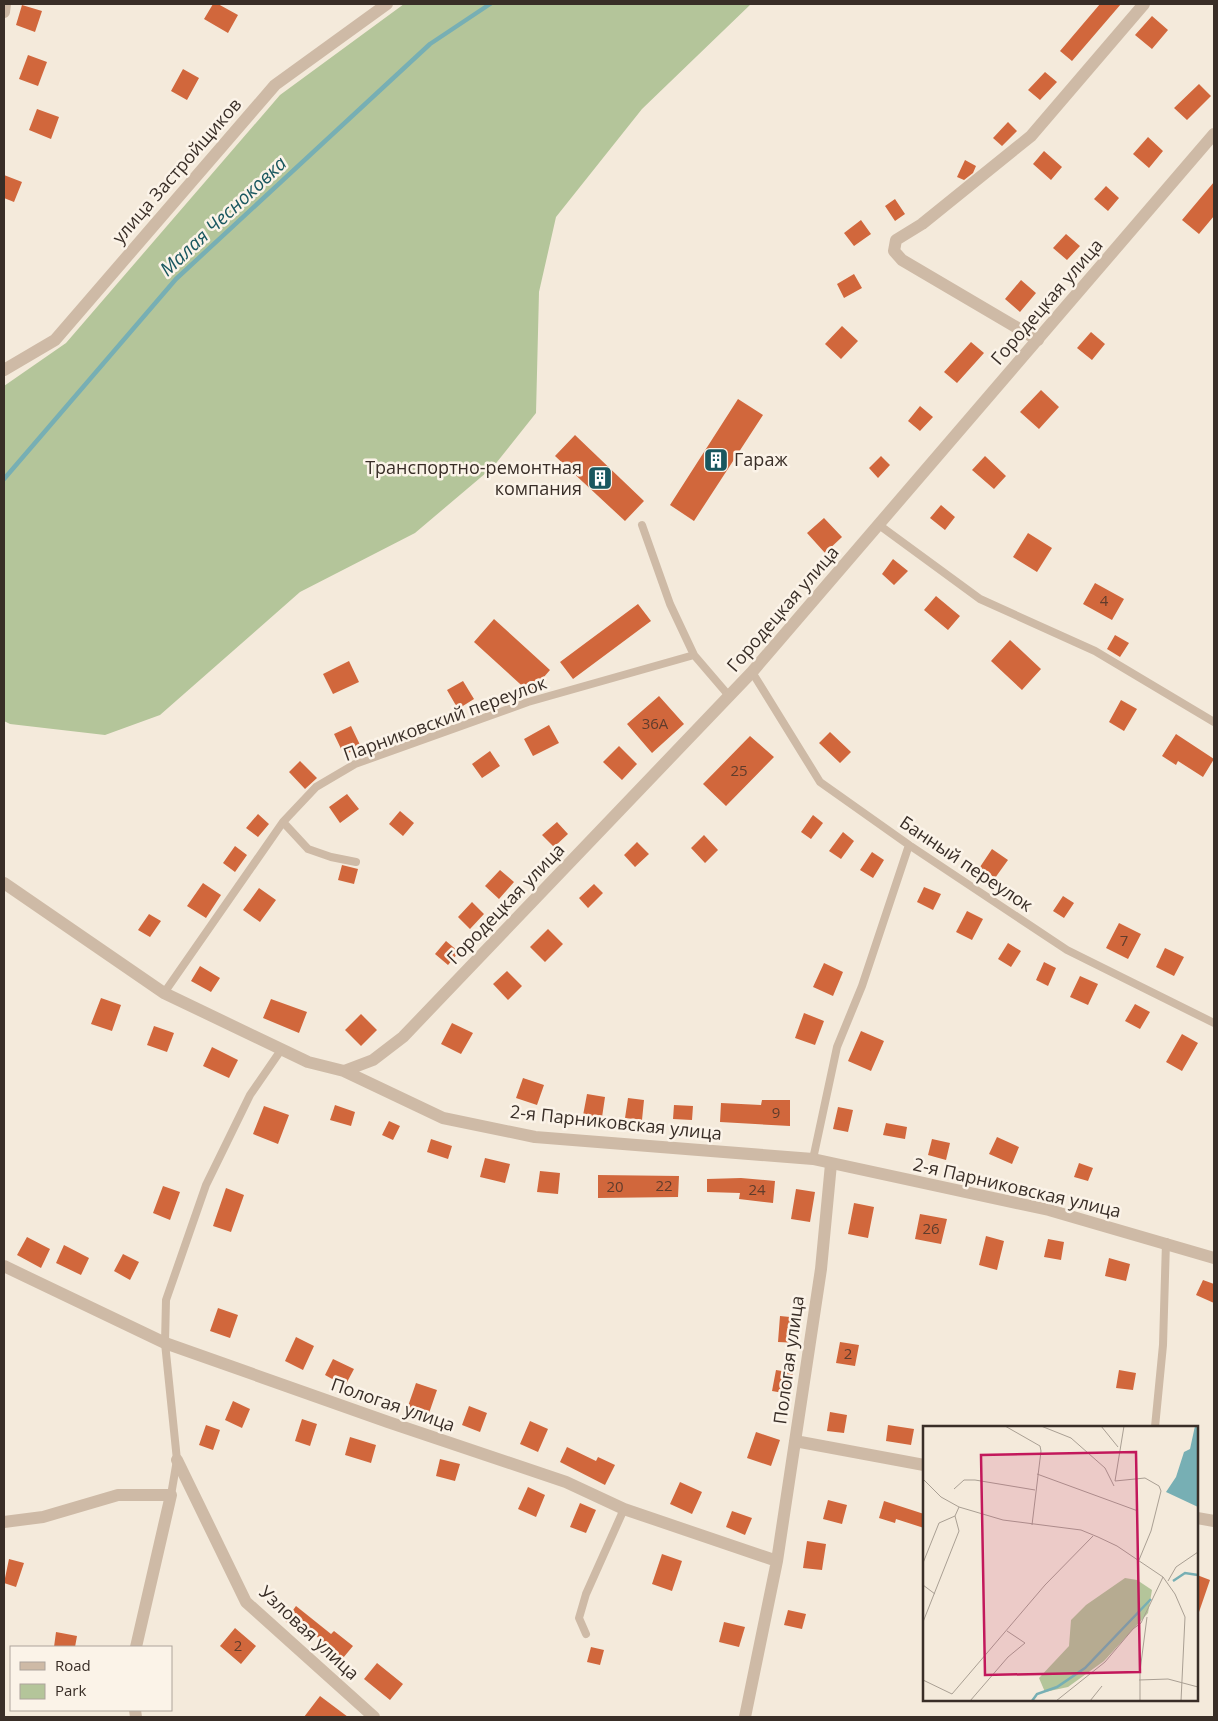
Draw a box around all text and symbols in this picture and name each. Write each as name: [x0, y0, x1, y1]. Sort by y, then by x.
street label: улица Застройщиков: [106, 92, 246, 248]
water label: Малая Чесноковка: [154, 150, 292, 282]
street label: Городецкая улица: [985, 233, 1108, 369]
building icon: Гараж: [703, 447, 729, 473]
place label: Гараж: [734, 447, 788, 471]
place label: Транспортно-ремонтная компания: [365, 455, 582, 500]
building icon: Транспортно-ремонтная компания: [587, 465, 613, 491]
street label: Городецкая улица: [721, 540, 844, 676]
house number: 4: [1100, 590, 1109, 610]
street label: Парниковский переулок: [340, 670, 550, 766]
house number: 36А: [642, 713, 669, 733]
house number: 25: [730, 760, 748, 780]
street label: Банный переулок: [895, 810, 1038, 917]
street label: Городецкая улица: [441, 838, 569, 969]
house number: 7: [1120, 930, 1128, 950]
street label: 2-я Парниковская улица: [509, 1099, 723, 1145]
house number: 9: [772, 1102, 780, 1122]
street label: 2-я Парниковская улица: [911, 1151, 1124, 1223]
house number: 22: [655, 1175, 673, 1195]
house number: 20: [606, 1176, 624, 1196]
house number: 24: [748, 1179, 766, 1199]
house number: 26: [922, 1218, 940, 1238]
street label: Пологая улица: [767, 1294, 809, 1426]
house number: 2: [844, 1343, 852, 1363]
street label: Пологая улица: [328, 1372, 458, 1436]
inset map: [923, 1426, 1198, 1701]
street label: Узловая улица: [255, 1580, 365, 1685]
house number: 2: [234, 1635, 242, 1655]
legend: [10, 1646, 172, 1711]
text: Road: [55, 1655, 91, 1675]
text: Park: [55, 1680, 86, 1700]

